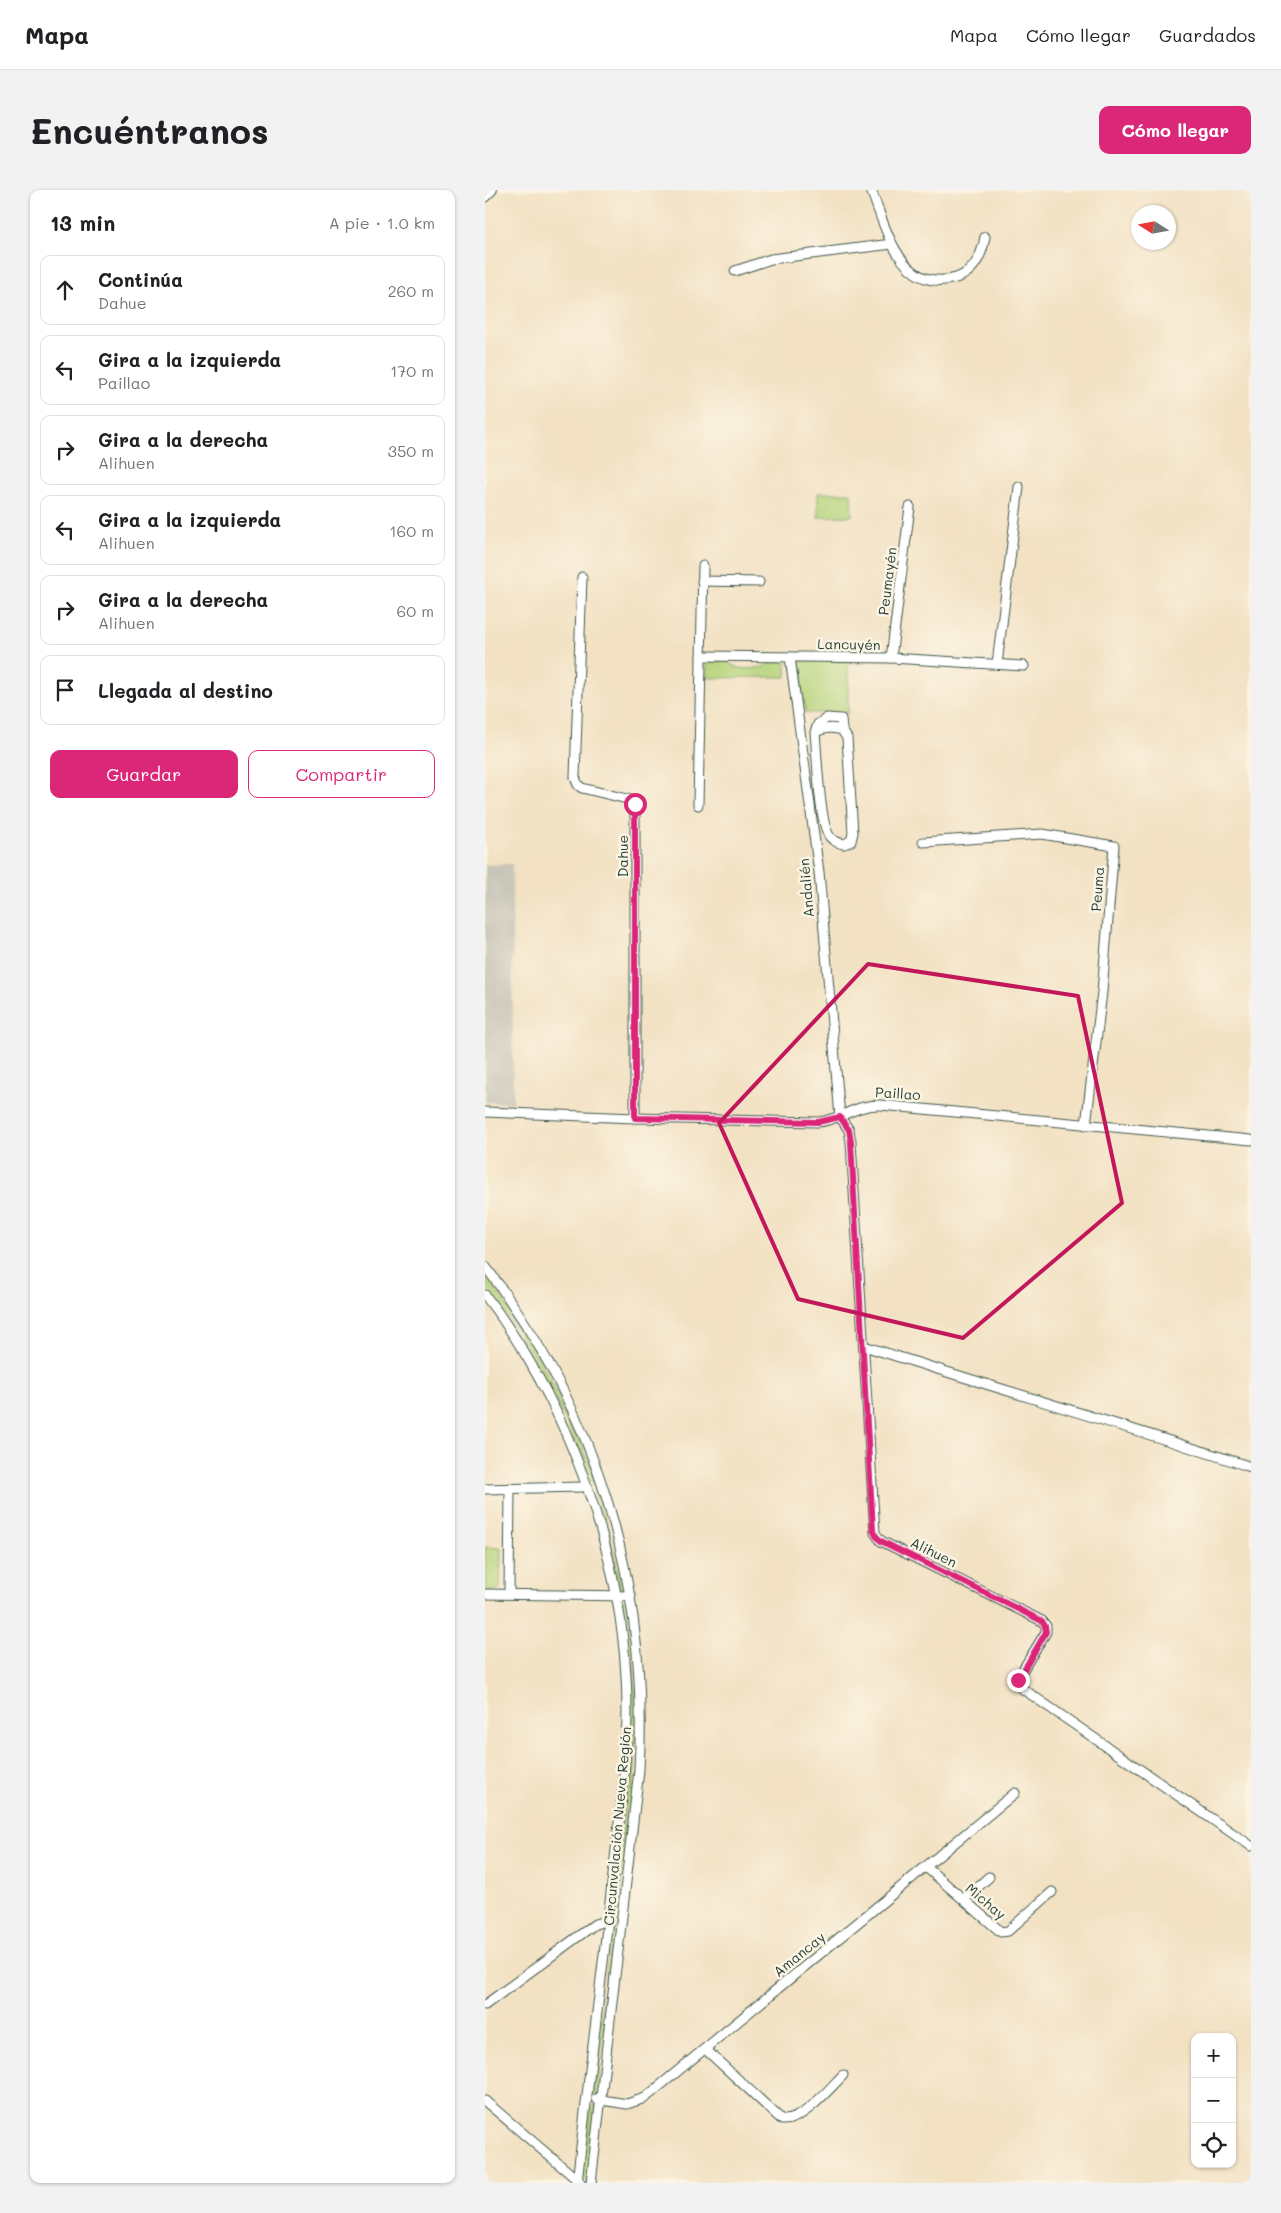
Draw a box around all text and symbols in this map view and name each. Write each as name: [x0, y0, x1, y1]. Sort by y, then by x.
text: Mapa: [25, 19, 89, 50]
text: Mapa: [950, 23, 998, 47]
text: Cómo llegar: [1026, 23, 1131, 47]
text: Guardados: [1159, 23, 1256, 47]
button: Cómo llegar: [1099, 106, 1251, 154]
text: Encuéntranos: [30, 107, 269, 153]
north arrow: [1131, 205, 1176, 250]
text: 13 min: [50, 209, 115, 236]
text: A pie · 1.0 km: [329, 212, 435, 233]
text: Continúa: [98, 267, 183, 292]
icon: ahead: [51, 276, 79, 304]
text: 260 m: [388, 280, 434, 301]
text: Dahue: [98, 292, 147, 313]
text: Gira a la izquierda: [98, 347, 281, 372]
icon: left: [51, 356, 79, 384]
text: 170 m: [390, 360, 434, 381]
text: Paillao: [98, 372, 150, 393]
text: Gira a la derecha: [98, 427, 268, 452]
icon: right: [51, 436, 79, 464]
text: 350 m: [388, 440, 434, 461]
text: Alihuen: [98, 452, 155, 473]
text: Gira a la izquierda: [98, 507, 281, 532]
icon: left: [51, 516, 79, 544]
text: 160 m: [389, 520, 434, 541]
text: Alihuen: [98, 532, 155, 553]
street label: Peumayén: [873, 546, 901, 616]
text: Gira a la derecha: [98, 587, 268, 612]
icon: right: [51, 596, 79, 624]
text: 60 m: [397, 600, 434, 621]
text: Alihuen: [98, 612, 155, 633]
street label: Lancuyén: [817, 634, 881, 654]
icon: arrive: [51, 676, 79, 704]
text: Llegada al destino: [98, 678, 273, 703]
button: Guardar: [50, 750, 238, 798]
button: Compartir: [248, 750, 435, 798]
route start: [624, 793, 647, 816]
street label: Dahue: [613, 835, 632, 877]
street label: Andalién: [794, 858, 818, 918]
street label: Peuma: [1086, 866, 1108, 912]
street label: Paillao: [875, 1082, 921, 1104]
street label: Alihuen: [908, 1533, 960, 1571]
route end: [1007, 1669, 1030, 1692]
street label: Circunvalación Nueva Región: [599, 1726, 635, 1926]
street label: Michay: [962, 1878, 1010, 1924]
street label: Amancay: [769, 1927, 829, 1981]
map controls: [1191, 2033, 1236, 2168]
button: +: [1191, 2033, 1236, 2078]
button: −: [1191, 2078, 1236, 2123]
button: locate: [1191, 2123, 1236, 2168]

